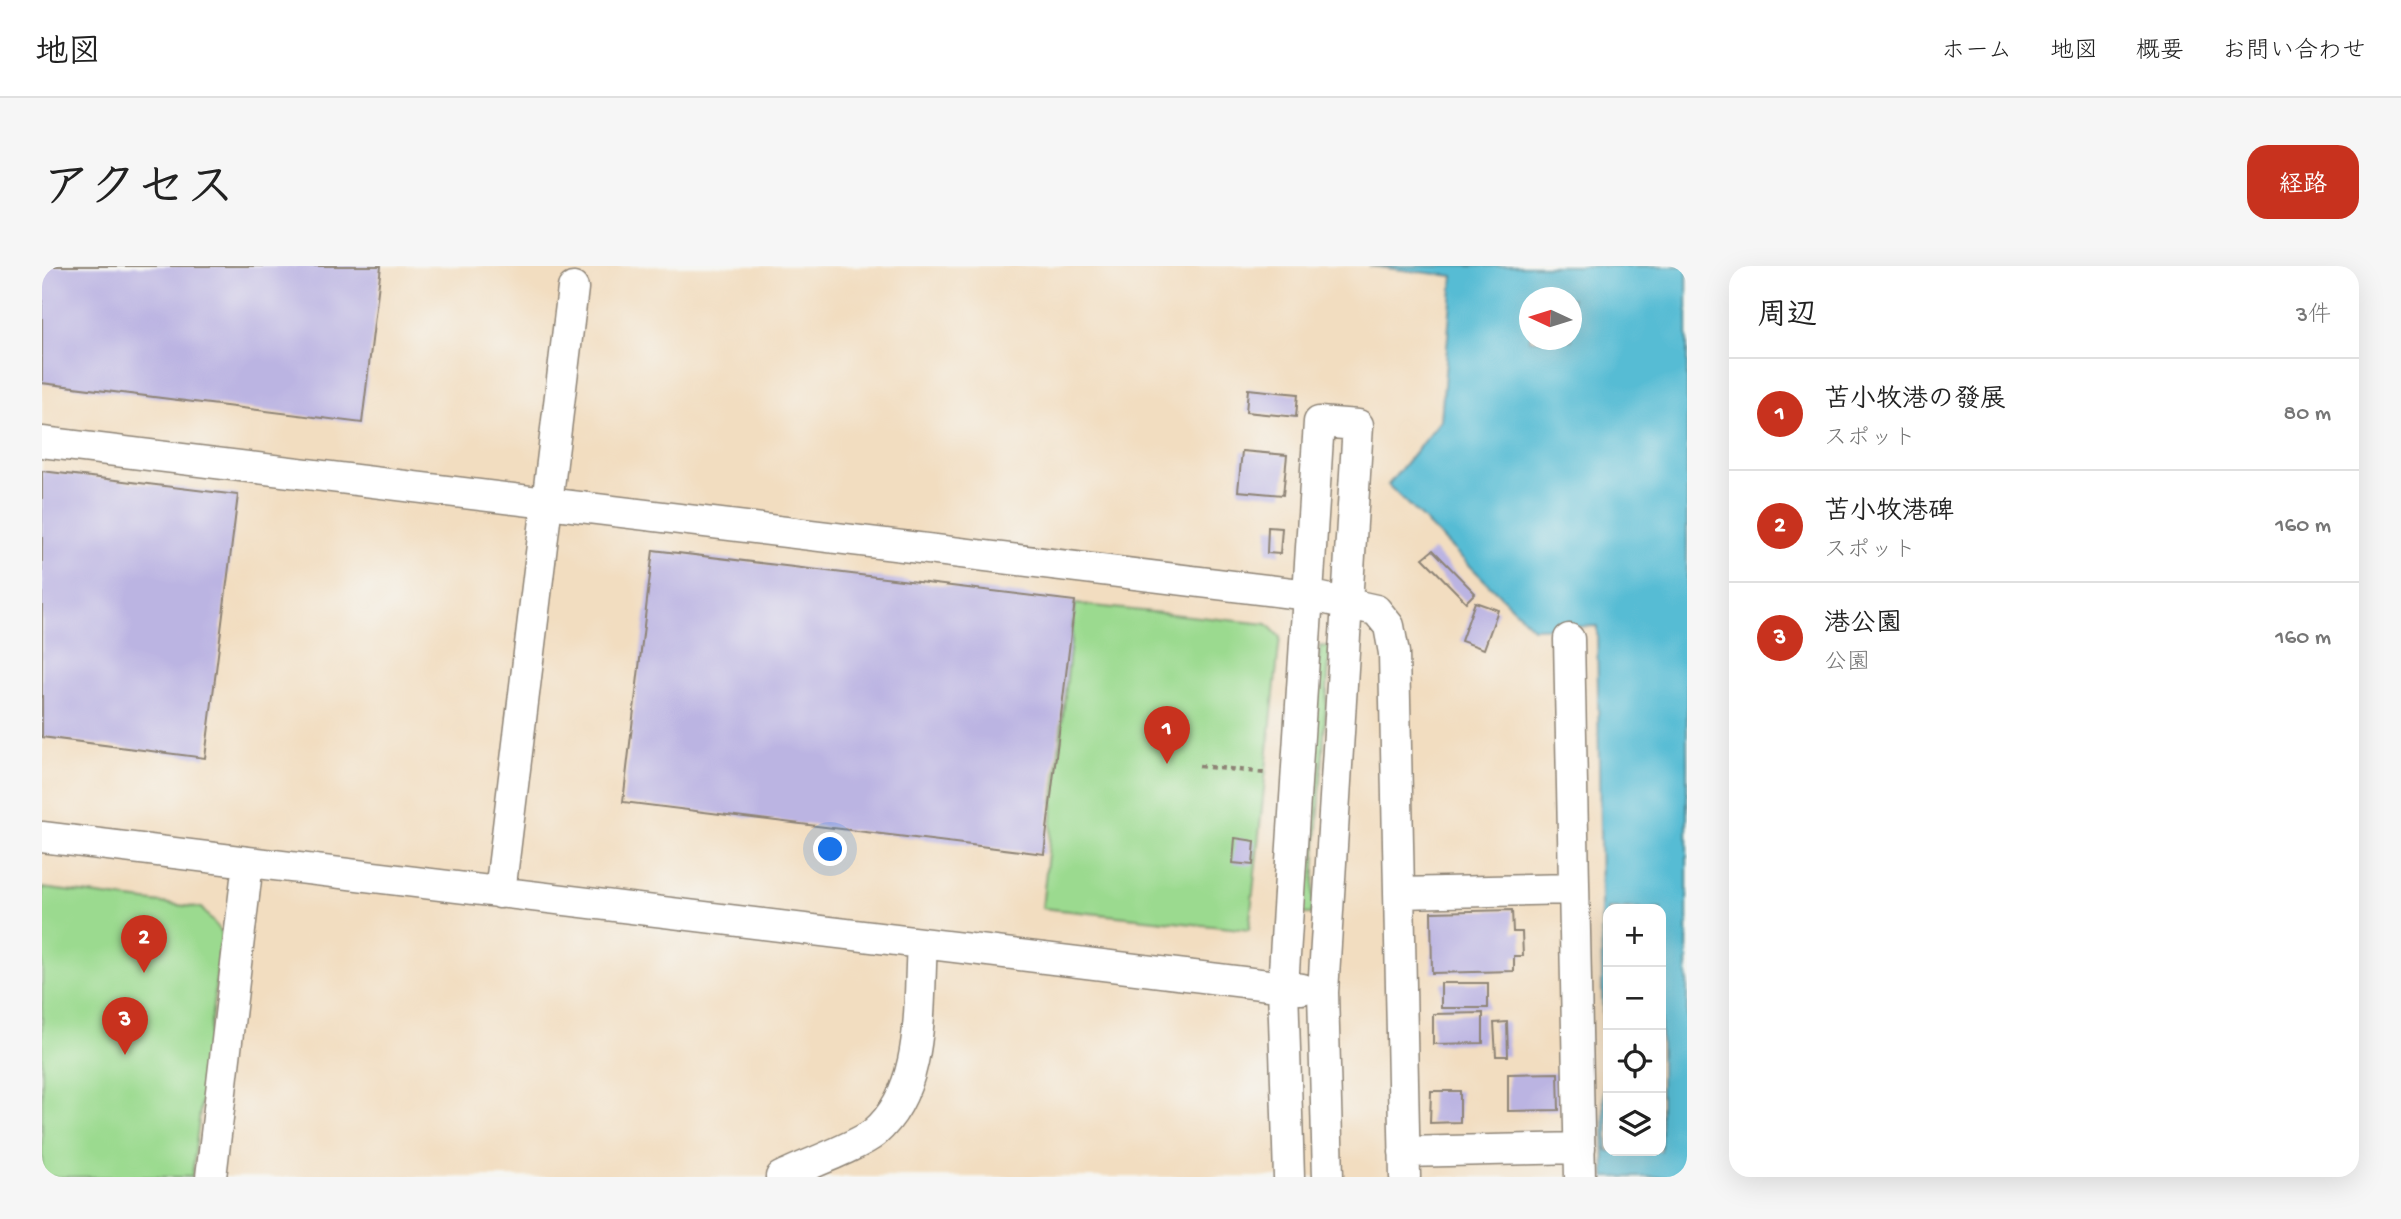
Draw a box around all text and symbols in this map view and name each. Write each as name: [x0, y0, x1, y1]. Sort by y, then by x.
text: 地図: [35, 36, 101, 74]
text: ホーム: [1941, 38, 2012, 67]
text: 地図: [2050, 38, 2098, 67]
text: 概要: [2136, 38, 2184, 67]
text: お問い合わせ: [2222, 38, 2366, 67]
button: 経路: [2247, 145, 2359, 219]
text: アクセス: [42, 163, 235, 221]
north arrow: [1519, 287, 1582, 350]
text: 周辺: [1757, 300, 1817, 335]
text: 3件: [2296, 303, 2331, 330]
text: 苫小牧港の發展: [1824, 386, 2006, 417]
text: 1: [1775, 401, 1785, 428]
text: 80 m: [2284, 401, 2331, 428]
text: スポット: [1824, 426, 1916, 453]
text: 苫小牧港碑: [1824, 498, 1954, 529]
text: 2: [1774, 513, 1786, 540]
text: 160 m: [2275, 513, 2331, 540]
text: スポット: [1824, 538, 1916, 565]
text: 港公園: [1824, 610, 1902, 641]
text: 3: [1774, 625, 1786, 652]
text: 160 m: [2275, 625, 2331, 652]
text: 公園: [1824, 650, 1870, 677]
pin: 1: [1144, 706, 1190, 764]
your location: [813, 832, 847, 866]
map controls: [1603, 904, 1666, 1156]
button: +: [1603, 904, 1666, 967]
pin: 2: [121, 915, 167, 973]
button: −: [1603, 967, 1666, 1030]
pin: 3: [102, 997, 148, 1055]
button: locate: [1603, 1030, 1666, 1093]
button: layers: [1603, 1093, 1666, 1156]

